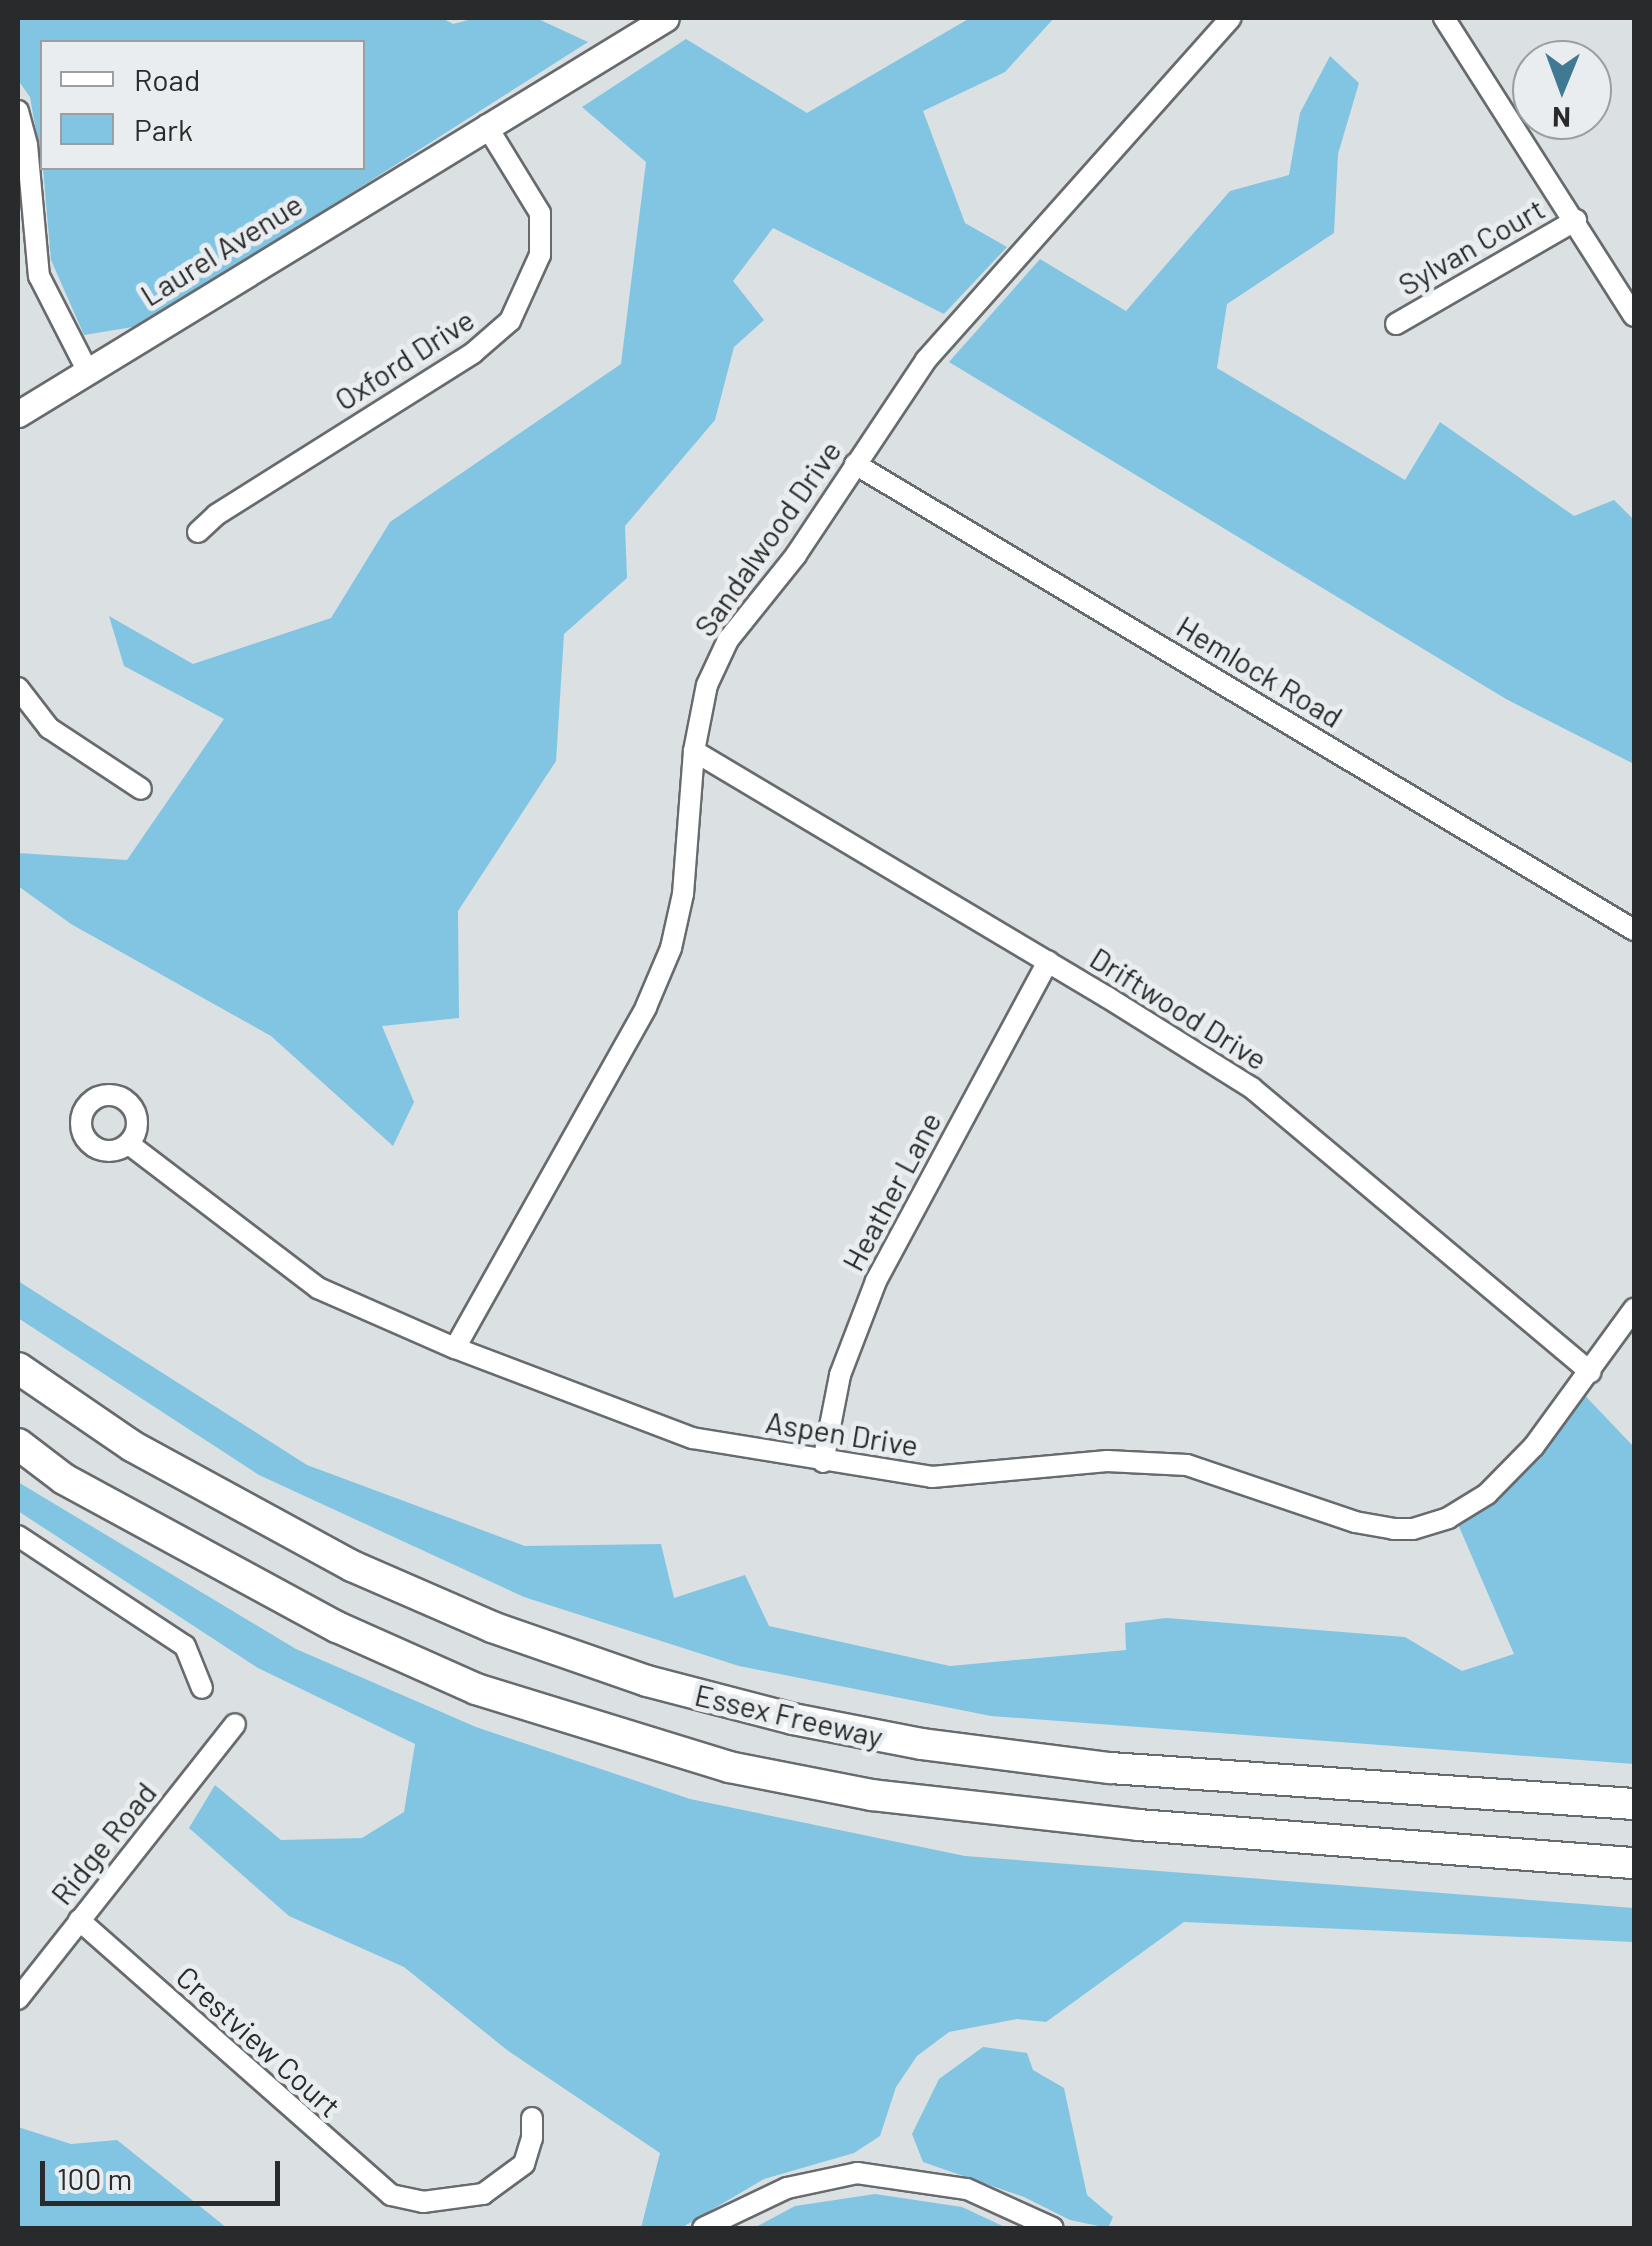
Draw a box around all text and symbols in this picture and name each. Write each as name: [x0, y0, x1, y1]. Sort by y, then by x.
legend: [40, 40, 365, 170]
north arrow: [1512, 40, 1612, 140]
text: Road: [134, 61, 200, 97]
text: N: [1552, 101, 1571, 135]
text: Park: [134, 111, 193, 147]
street label: Laurel Avenue: [134, 185, 308, 313]
street label: Sylvan Court: [1392, 190, 1550, 302]
street label: Oxford Drive: [328, 301, 480, 417]
street label: Sandalwood Drive: [686, 433, 848, 643]
street label: Hemlock Road: [1171, 608, 1349, 734]
street label: Driftwood Drive: [1084, 939, 1274, 1077]
street label: Heather Lane: [834, 1105, 948, 1277]
street label: Aspen Drive: [763, 1403, 921, 1463]
street label: Essex Freeway: [692, 1676, 886, 1754]
street label: Ridge Road: [43, 1775, 163, 1911]
street label: Crestview Court: [170, 1958, 348, 2124]
scale bar: [45, 2141, 285, 2203]
text: 100 m: [57, 2160, 132, 2196]

